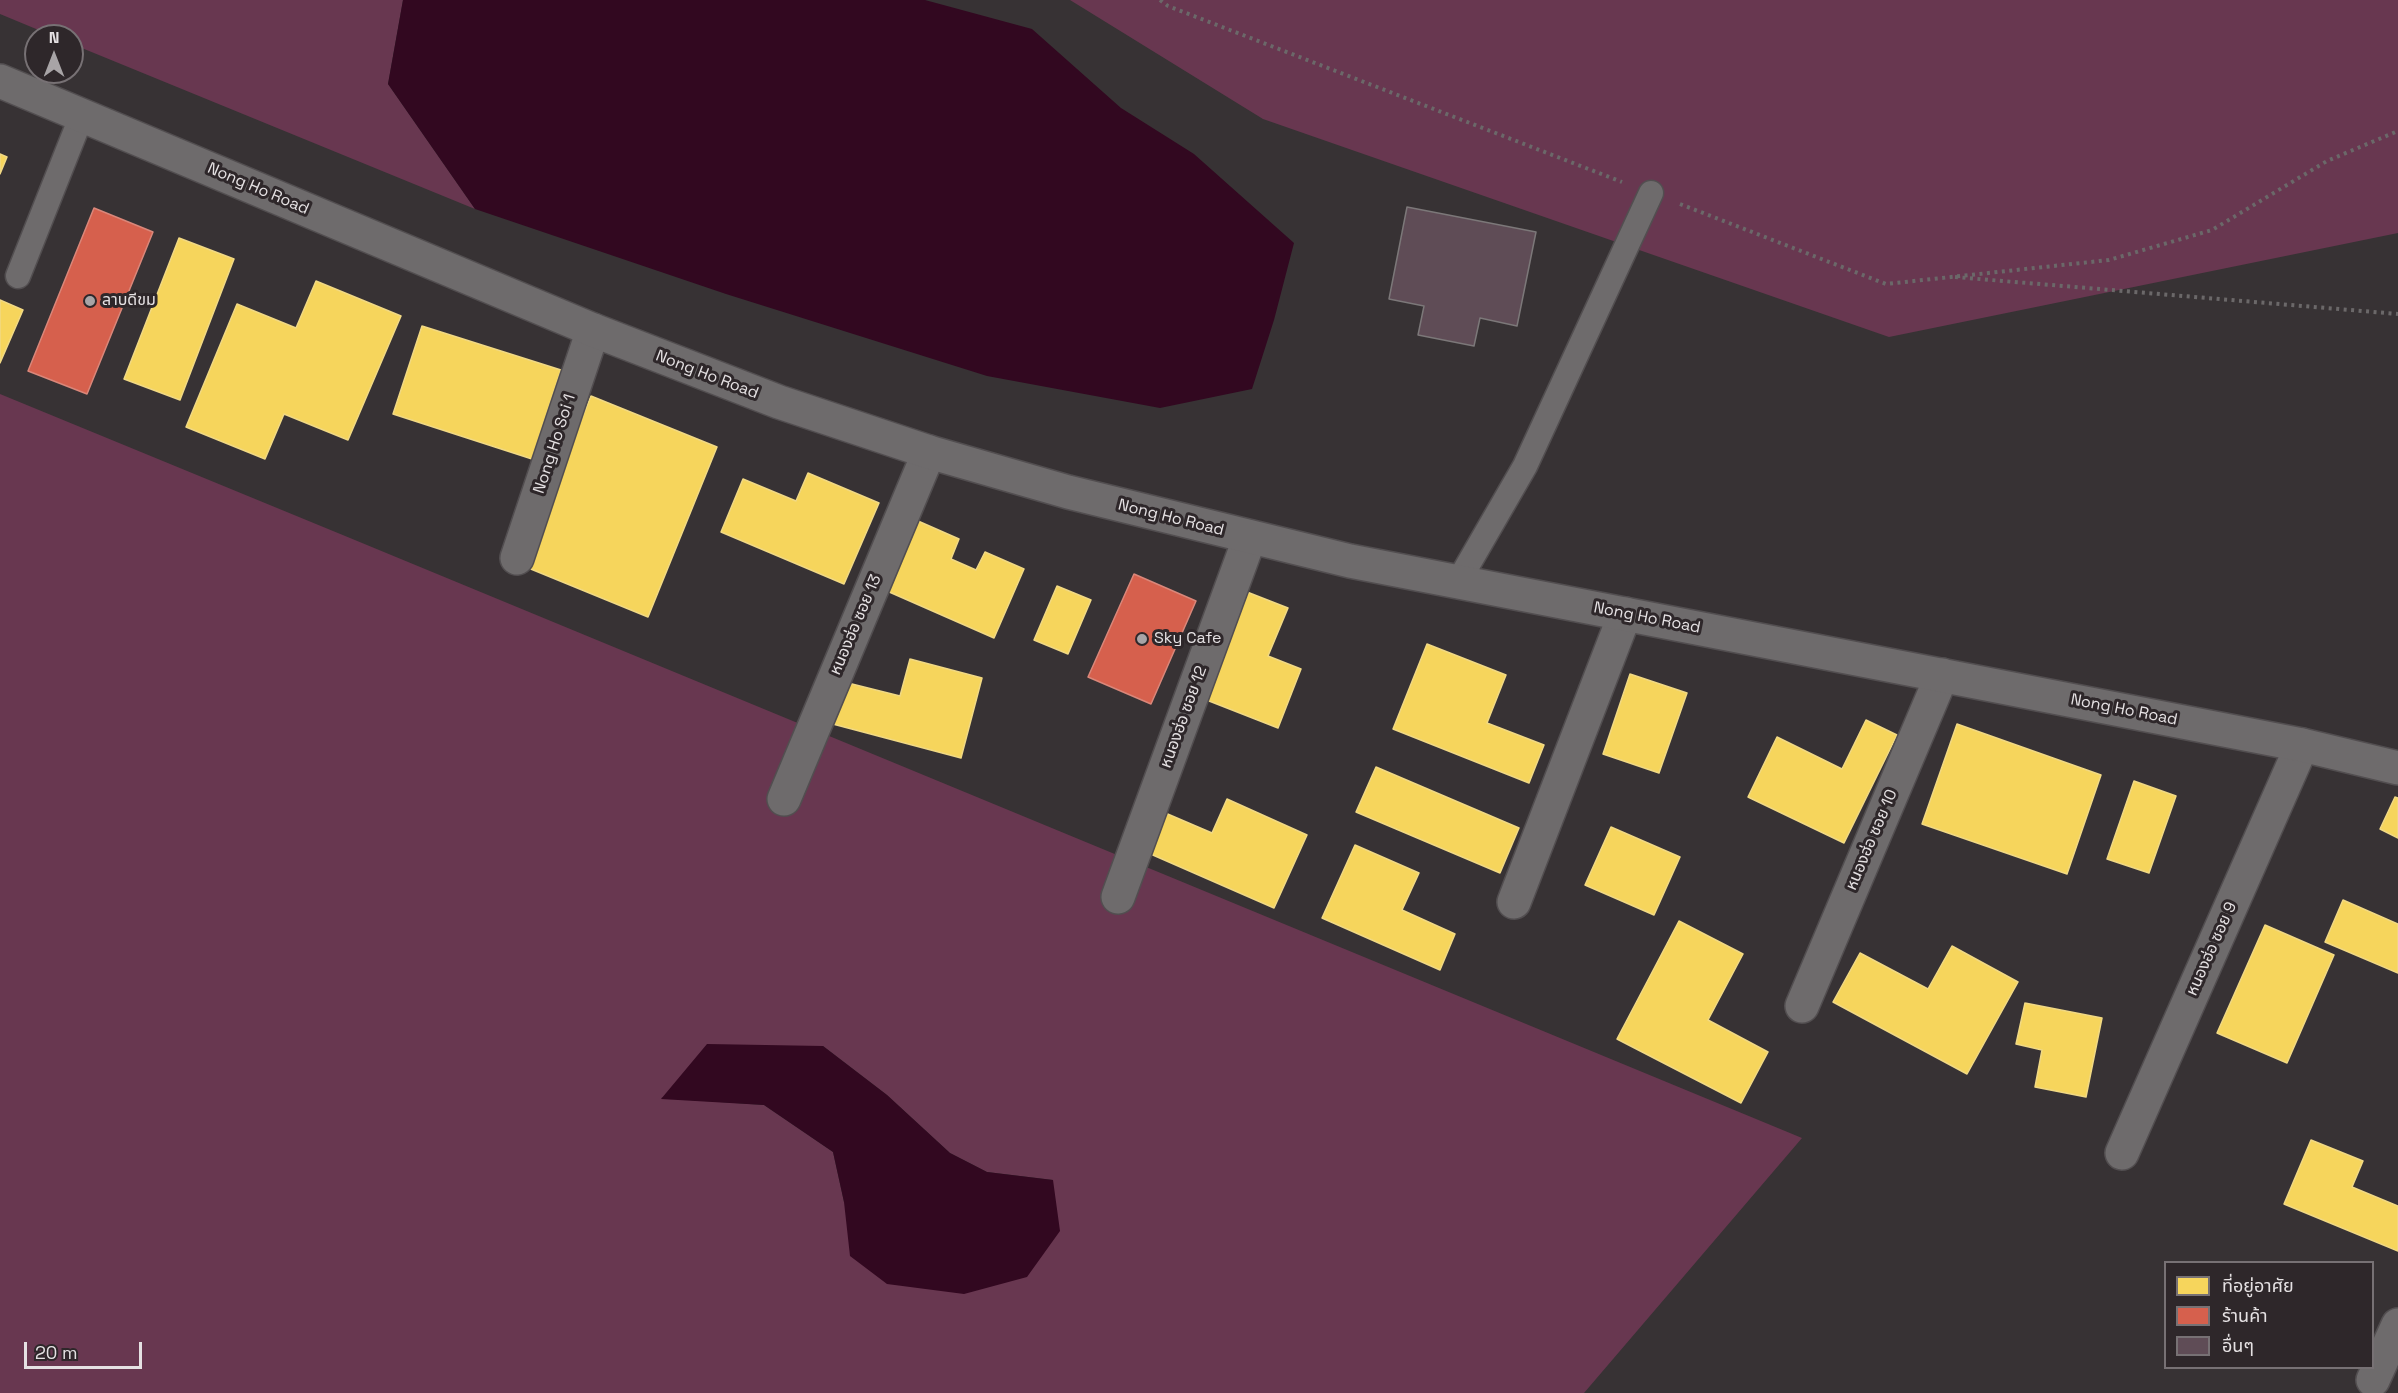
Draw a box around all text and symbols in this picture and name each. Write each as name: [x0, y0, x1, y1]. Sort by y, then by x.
north arrow: [24, 24, 84, 84]
text: N: [49, 27, 59, 48]
street label: Nong Ho Road: [204, 159, 312, 219]
place label: ลาบดีขม: [102, 291, 156, 311]
marker: ลาบดีขม: [83, 294, 97, 308]
street label: Nong Ho Road: [653, 347, 761, 403]
street label: Nong Ho Soi 1: [530, 392, 580, 496]
street label: Nong Ho Road: [1116, 496, 1226, 540]
street label: หนองฮ่อ ซอย 13: [826, 572, 886, 678]
street label: Nong Ho Road: [1592, 598, 1702, 638]
place label: Sky Cafe: [1154, 629, 1221, 649]
marker: Sky Cafe: [1135, 632, 1149, 646]
street label: หนองฮ่อ ซอย 12: [1157, 663, 1211, 771]
street label: Nong Ho Road: [2069, 690, 2179, 730]
street label: หนองฮ่อ ซอย 10: [1842, 787, 1902, 893]
street label: หนองฮ่อ ซอย 9: [2183, 899, 2241, 999]
legend: [2164, 1261, 2374, 1369]
text: ที่อยู่อาศัย: [2222, 1274, 2294, 1297]
text: ร้านค้า: [2222, 1304, 2268, 1327]
scale bar: [27, 1330, 146, 1368]
text: อื่นๆ: [2222, 1334, 2254, 1357]
text: 20 m: [35, 1341, 78, 1364]

